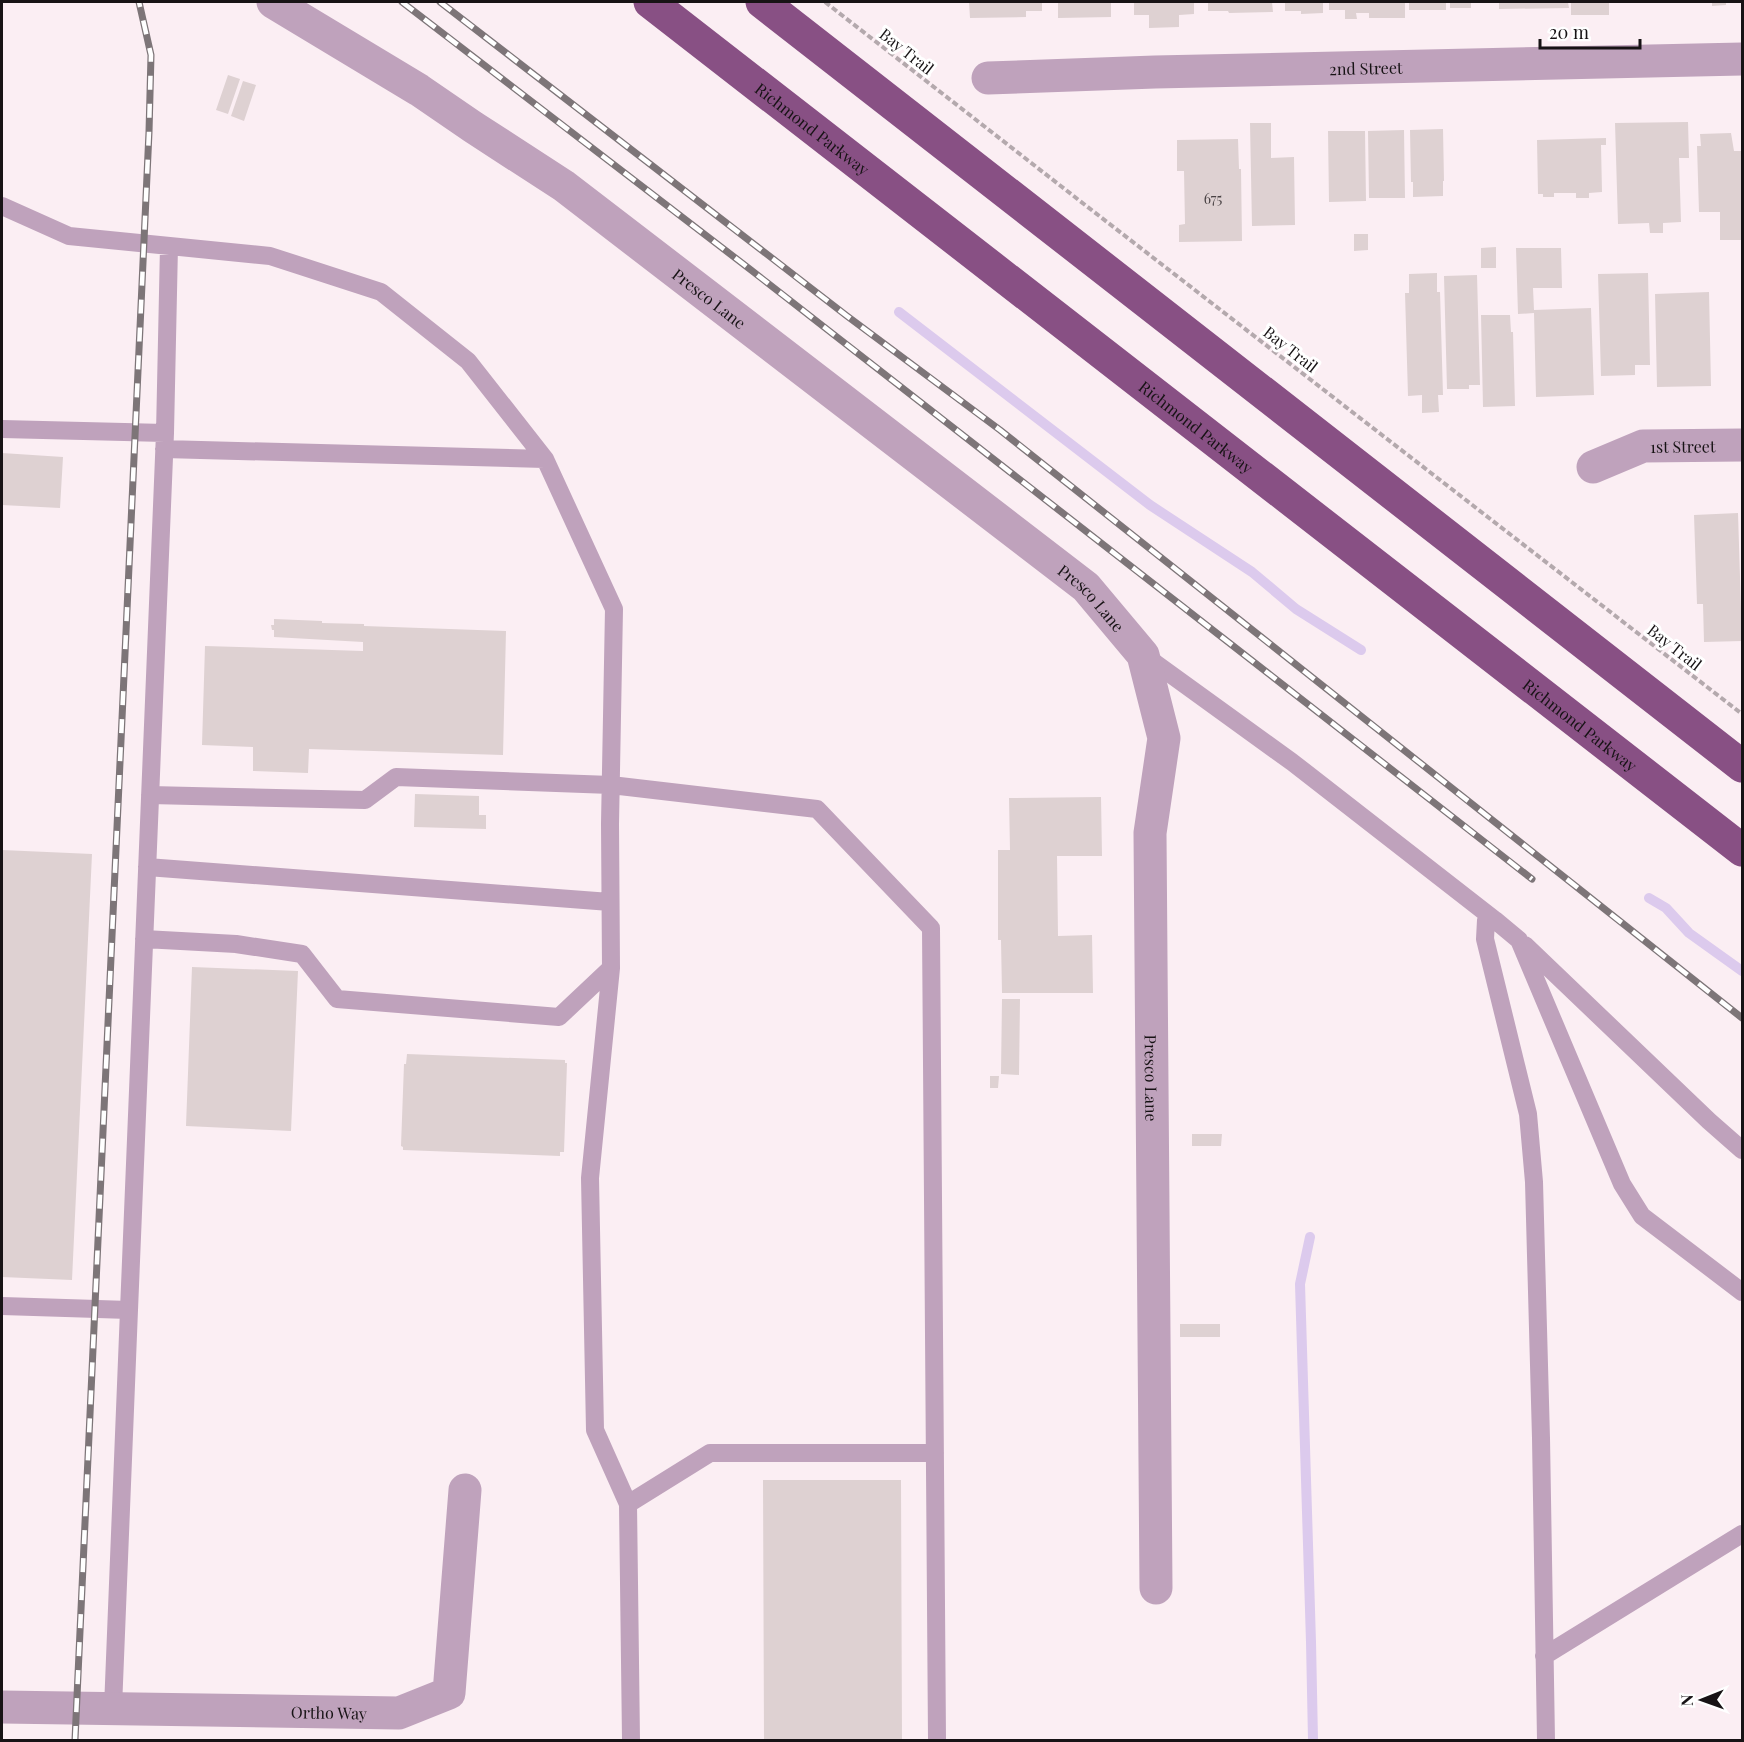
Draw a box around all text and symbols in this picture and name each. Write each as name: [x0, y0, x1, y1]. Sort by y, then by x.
scale bar: [1540, 12, 1640, 50]
text: 20 m: [1549, 20, 1589, 44]
street label: Bay Trail: [876, 23, 939, 79]
street label: 2nd Street: [1329, 56, 1403, 79]
street label: Richmond Parkway: [751, 77, 874, 179]
house number: 675: [1204, 189, 1223, 208]
street label: Presco Lane: [669, 263, 751, 333]
street label: Bay Trail: [1260, 321, 1323, 377]
street label: Richmond Parkway: [1135, 375, 1258, 477]
street label: 1st Street: [1650, 435, 1716, 456]
street label: Presco Lane: [1054, 559, 1129, 636]
street label: Bay Trail: [1644, 619, 1707, 675]
street label: Richmond Parkway: [1519, 674, 1642, 775]
street label: Presco Lane: [1141, 1034, 1163, 1122]
north arrow: [1672, 1670, 1732, 1730]
text: N: [1676, 1694, 1697, 1706]
street label: Ortho Way: [291, 1701, 367, 1723]

